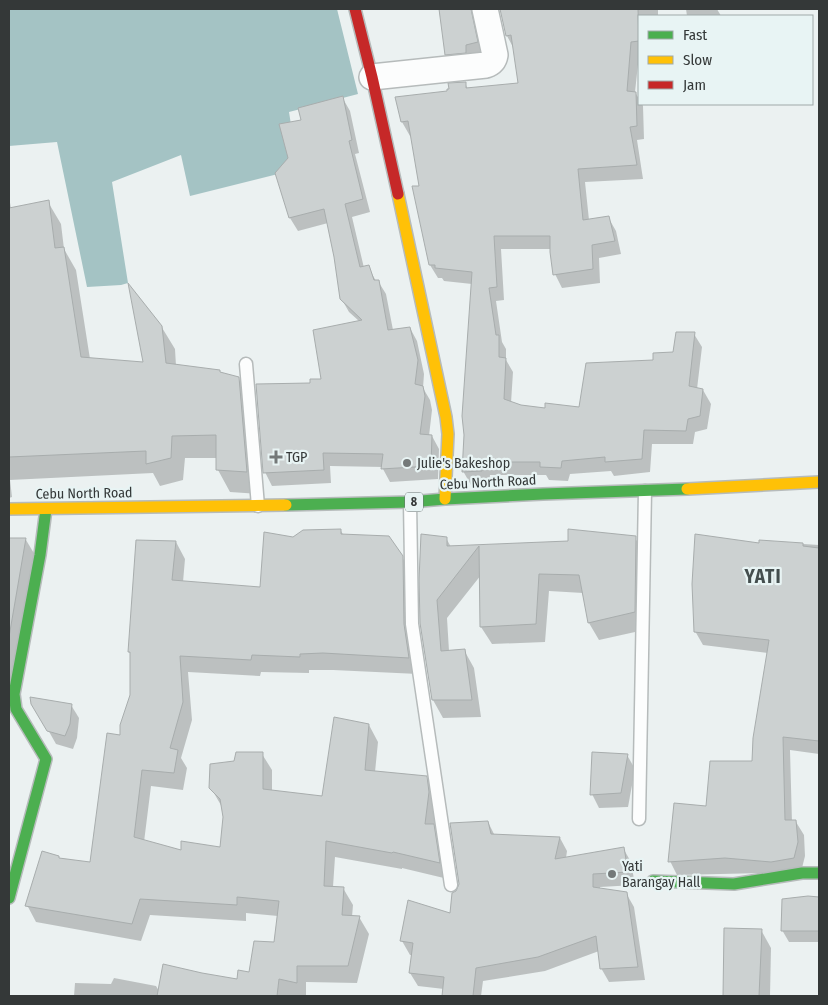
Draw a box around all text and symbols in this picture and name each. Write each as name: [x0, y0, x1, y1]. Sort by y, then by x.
legend: [638, 15, 813, 105]
text: Fast: [683, 26, 707, 44]
text: Slow: [683, 51, 712, 69]
text: Jam: [683, 76, 706, 94]
place label: TGP: [286, 449, 307, 466]
marker: TGP: [270, 451, 282, 463]
place label: Julie's Bakeshop: [417, 455, 510, 472]
marker: Julie's Bakeshop: [401, 457, 413, 469]
street label: Cebu North Road: [439, 471, 537, 494]
street label: Cebu North Road: [35, 484, 133, 503]
road number: 8: [405, 492, 423, 512]
district label: YATI: [743, 565, 782, 588]
place label: Yati Barangay Hall: [622, 858, 701, 891]
marker: Yati Barangay Hall: [606, 868, 618, 880]

